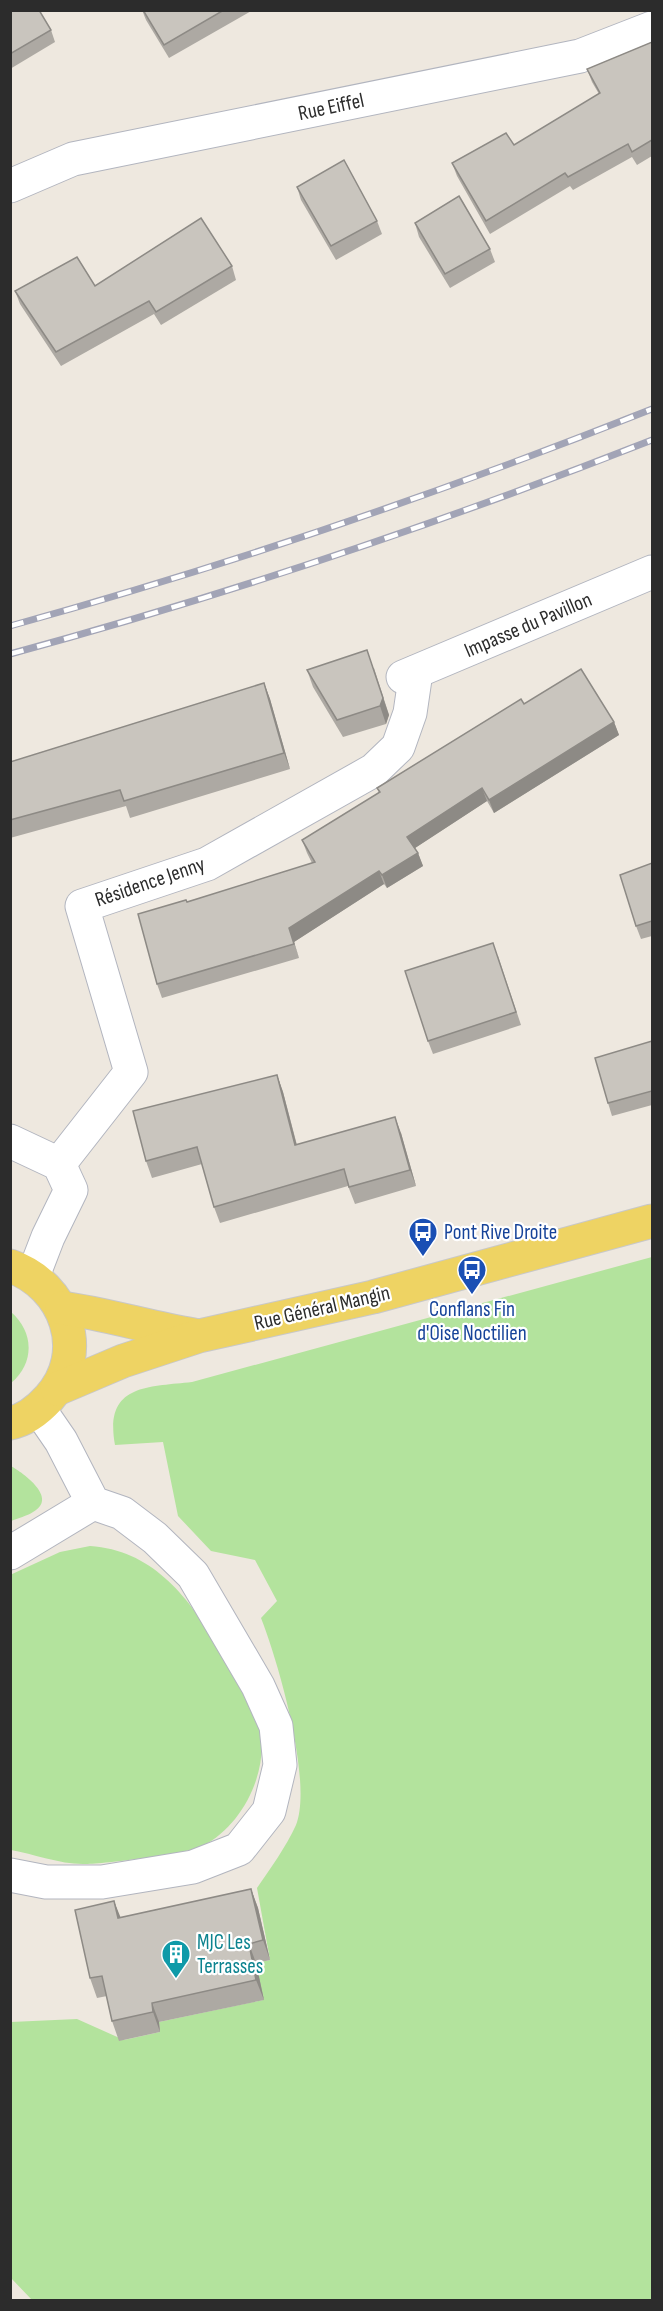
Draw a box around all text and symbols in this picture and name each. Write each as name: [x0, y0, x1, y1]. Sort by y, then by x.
street label: Rue Eiffel: [296, 88, 366, 126]
street label: Impasse du Pavillon: [460, 587, 596, 663]
street label: Résidence Jenny: [92, 852, 208, 912]
bus stop icon: Pont Rive Droite: [407, 1216, 439, 1258]
place label: Pont Rive Droite: [444, 1220, 557, 1245]
bus stop icon: Conflans Fin d'Oise Noctilien: [456, 1254, 488, 1296]
street label: Rue Général Mangin: [252, 1280, 392, 1336]
place label: Conflans Fin d'Oise Noctilien: [417, 1297, 527, 1346]
place label: MJC Les Terrasses: [197, 1930, 263, 1979]
building icon: MJC Les Terrasses: [160, 1938, 192, 1980]

